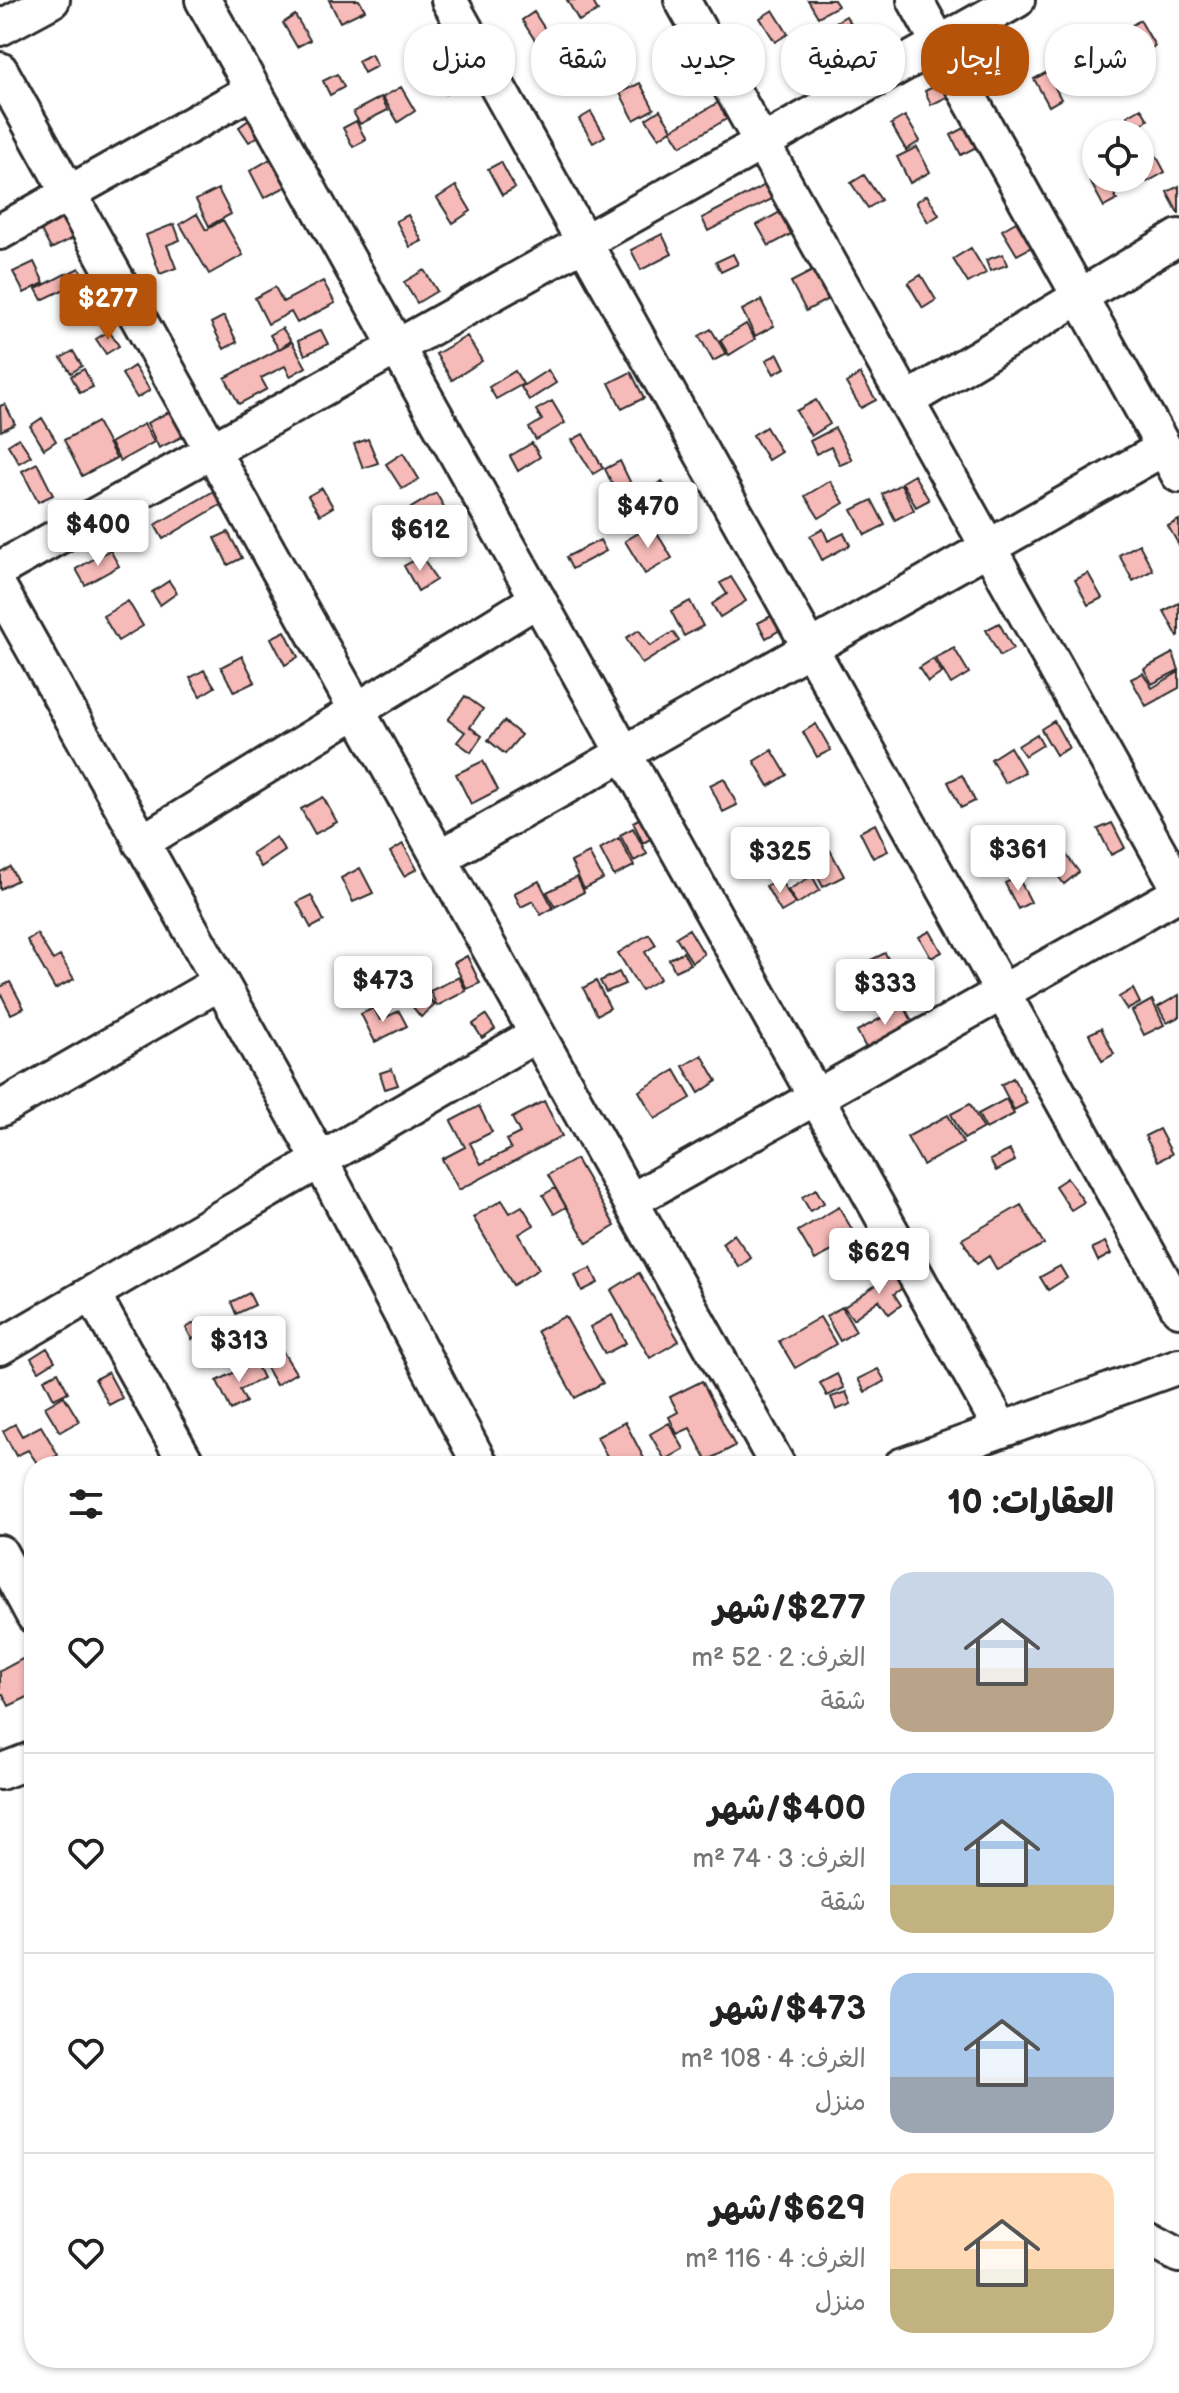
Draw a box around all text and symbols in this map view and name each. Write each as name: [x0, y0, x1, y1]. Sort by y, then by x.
chip: منزل: [404, 24, 515, 96]
chip: شقة: [531, 24, 636, 96]
chip: جديد: [652, 24, 765, 96]
chip: تصفية: [781, 24, 905, 96]
chip: إيجار: [921, 24, 1029, 96]
chip: شراء: [1045, 24, 1156, 96]
map controls: [1082, 120, 1154, 192]
button: locate: [1082, 120, 1154, 192]
pin: $277: [61, 274, 155, 342]
text: $277: [78, 284, 138, 315]
pin: $470: [601, 482, 695, 550]
text: $470: [617, 492, 680, 523]
pin: $400: [51, 500, 145, 568]
pin: $612: [373, 505, 467, 573]
text: $400: [66, 510, 130, 541]
text: $612: [390, 515, 450, 546]
pin: $361: [971, 825, 1065, 893]
pin: $325: [733, 827, 827, 895]
text: $361: [988, 835, 1048, 866]
text: $325: [749, 837, 811, 868]
pin: $473: [336, 956, 430, 1024]
pin: $333: [838, 959, 932, 1027]
text: $473: [352, 966, 414, 997]
text: $333: [854, 969, 916, 1000]
pin: $629: [832, 1228, 926, 1296]
text: $629: [847, 1238, 911, 1269]
pin: $313: [192, 1316, 286, 1384]
text: $313: [210, 1326, 268, 1357]
icon: filters: [64, 1482, 108, 1526]
text: العقارات: 10: [947, 1482, 1114, 1523]
text: $277/شهر: [714, 1587, 866, 1628]
icon: home: [954, 1604, 1050, 1700]
icon: heart: [64, 1630, 108, 1674]
text: الغرف: 2 · 52 m²: [691, 1643, 866, 1674]
text: شقة: [821, 1686, 866, 1717]
text: $400/شهر: [708, 1788, 866, 1829]
icon: home: [954, 1805, 1050, 1901]
icon: heart: [64, 1831, 108, 1875]
text: الغرف: 3 · 74 m²: [692, 1844, 866, 1875]
text: شقة: [821, 1887, 866, 1918]
text: $473/شهر: [712, 1988, 866, 2029]
icon: home: [954, 2005, 1050, 2101]
icon: heart: [64, 2031, 108, 2075]
text: الغرف: 4 · 108 m²: [681, 2044, 866, 2075]
text: منزل: [815, 2087, 866, 2118]
text: $629/شهر: [710, 2188, 866, 2229]
icon: home: [954, 2205, 1050, 2301]
icon: heart: [64, 2231, 108, 2275]
text: الغرف: 4 · 116 m²: [685, 2244, 866, 2275]
text: منزل: [815, 2287, 866, 2318]

